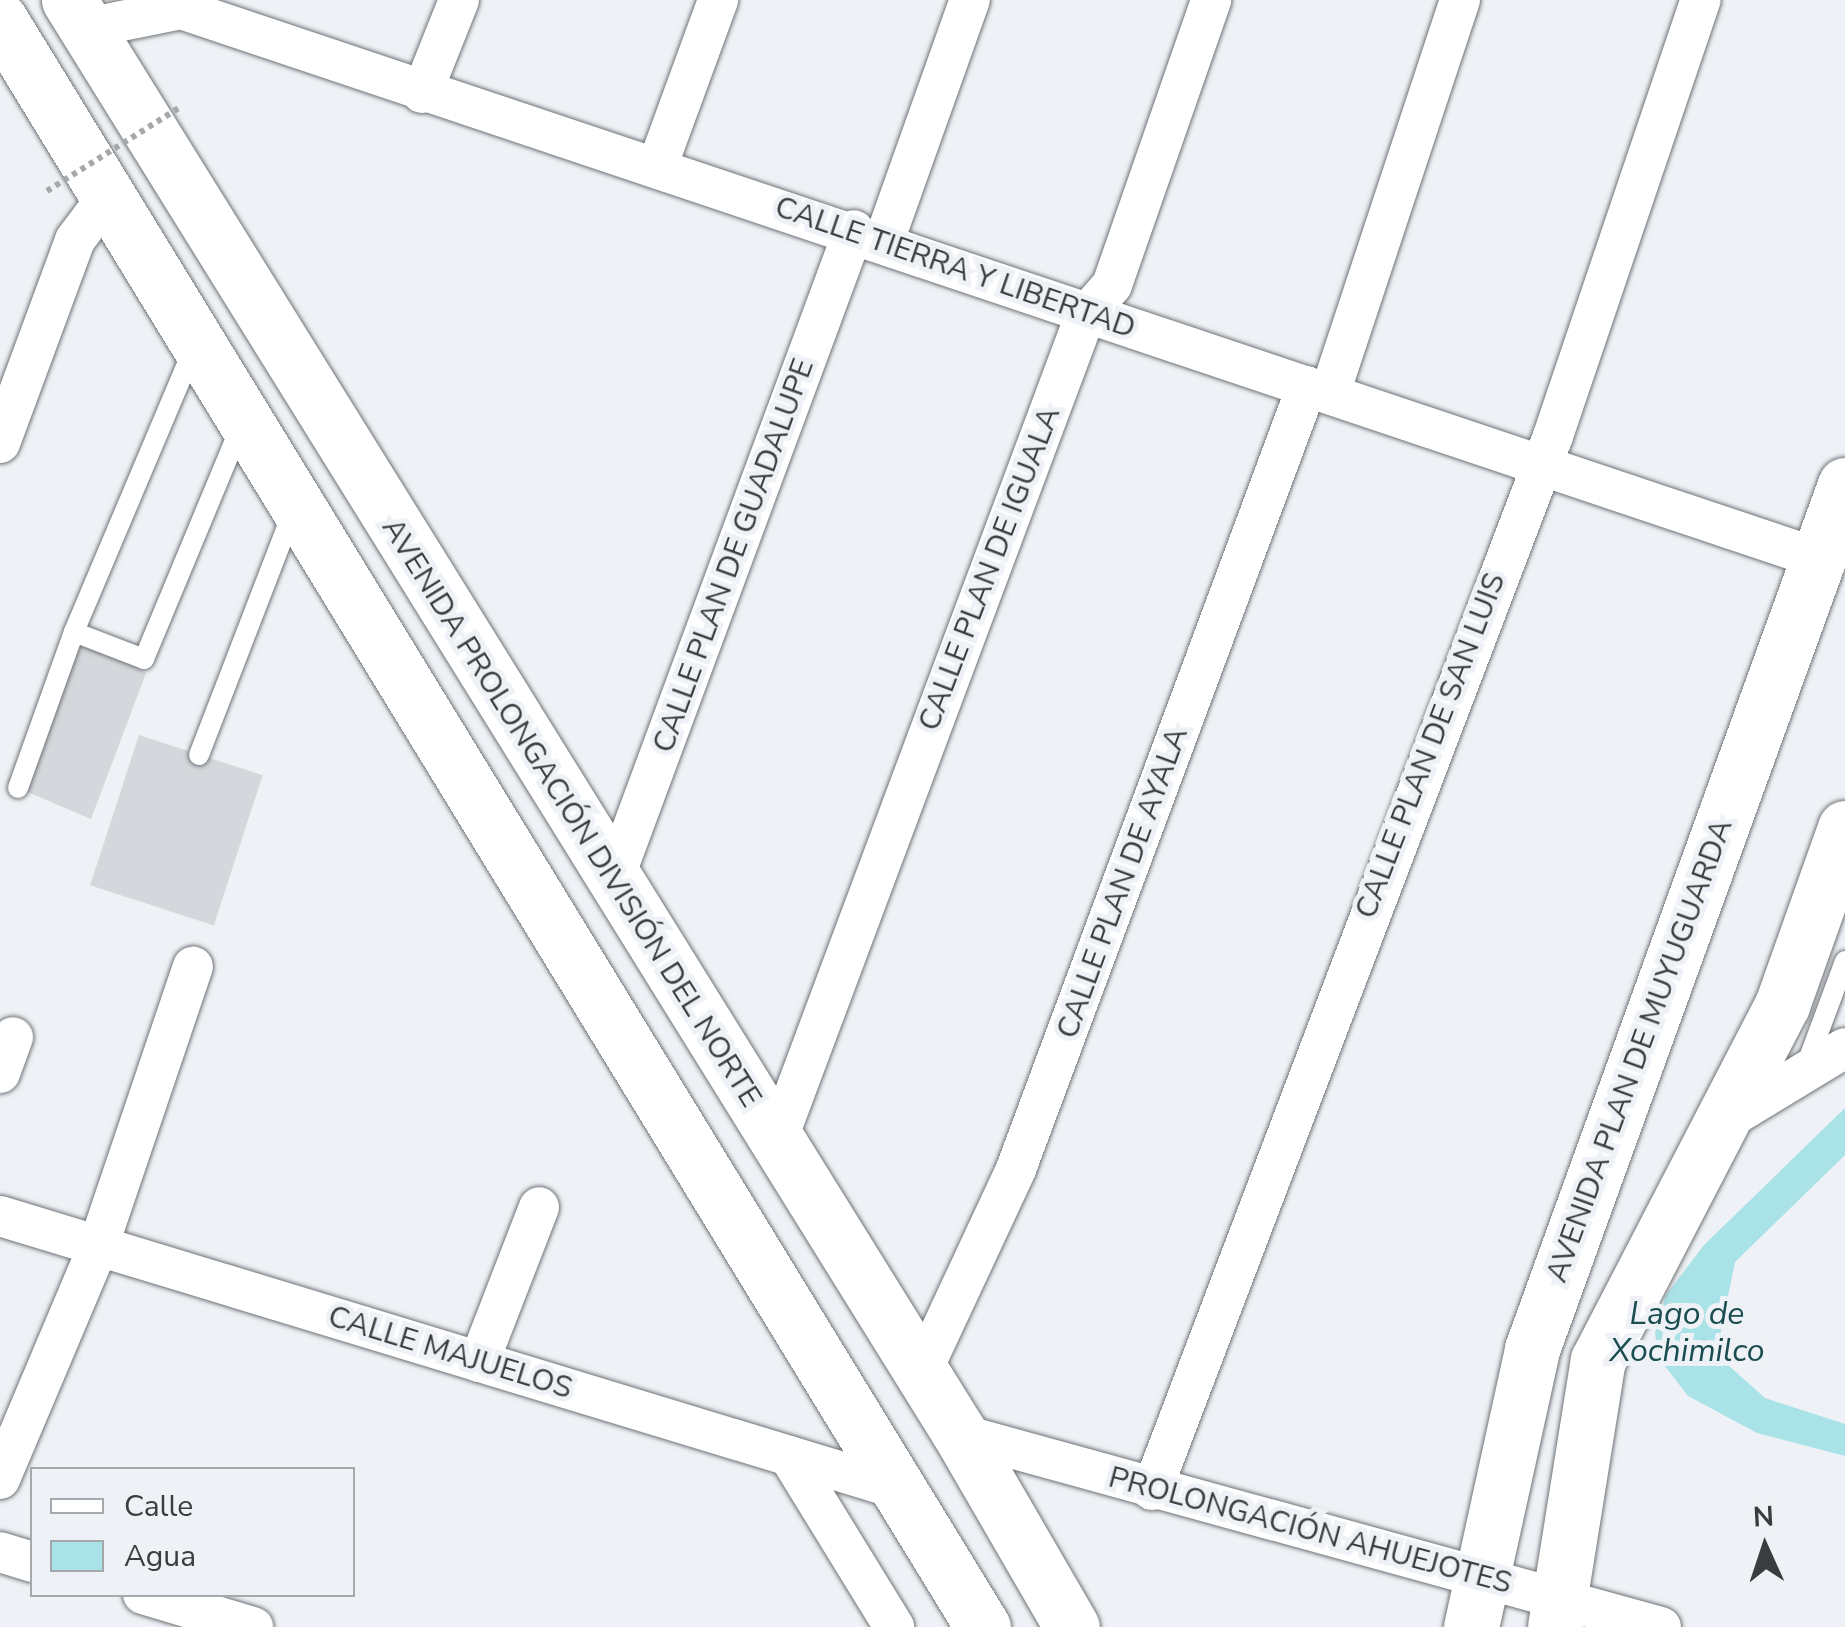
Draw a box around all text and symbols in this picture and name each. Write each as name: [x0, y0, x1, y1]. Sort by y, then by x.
street label: CALLE TIERRA Y LIBERTAD: [770, 189, 1140, 347]
street label: CALLE PLAN DE GUADALUPE: [646, 354, 822, 758]
street label: CALLE PLAN DE IGUALA: [912, 402, 1068, 736]
street label: AVENIDA PROLONGACIÓN DIVISIÓN DEL NORTE: [374, 512, 768, 1114]
street label: CALLE PLAN DE SAN LUIS: [1348, 568, 1514, 924]
street label: CALLE PLAN DE AYALA: [1050, 723, 1196, 1043]
street label: AVENIDA PLAN DE MUYUGUARDA: [1539, 815, 1741, 1287]
water label: Lago de Xochimilco: [1609, 1296, 1765, 1371]
street label: CALLE MAJUELOS: [324, 1299, 576, 1407]
street label: PROLONGACIÓN AHUEJOTES: [1105, 1460, 1515, 1602]
legend: [30, 1467, 355, 1597]
text: Calle: [124, 1486, 193, 1527]
north arrow: [1715, 1497, 1815, 1597]
text: N: [1752, 1498, 1775, 1537]
text: Agua: [124, 1536, 196, 1577]

